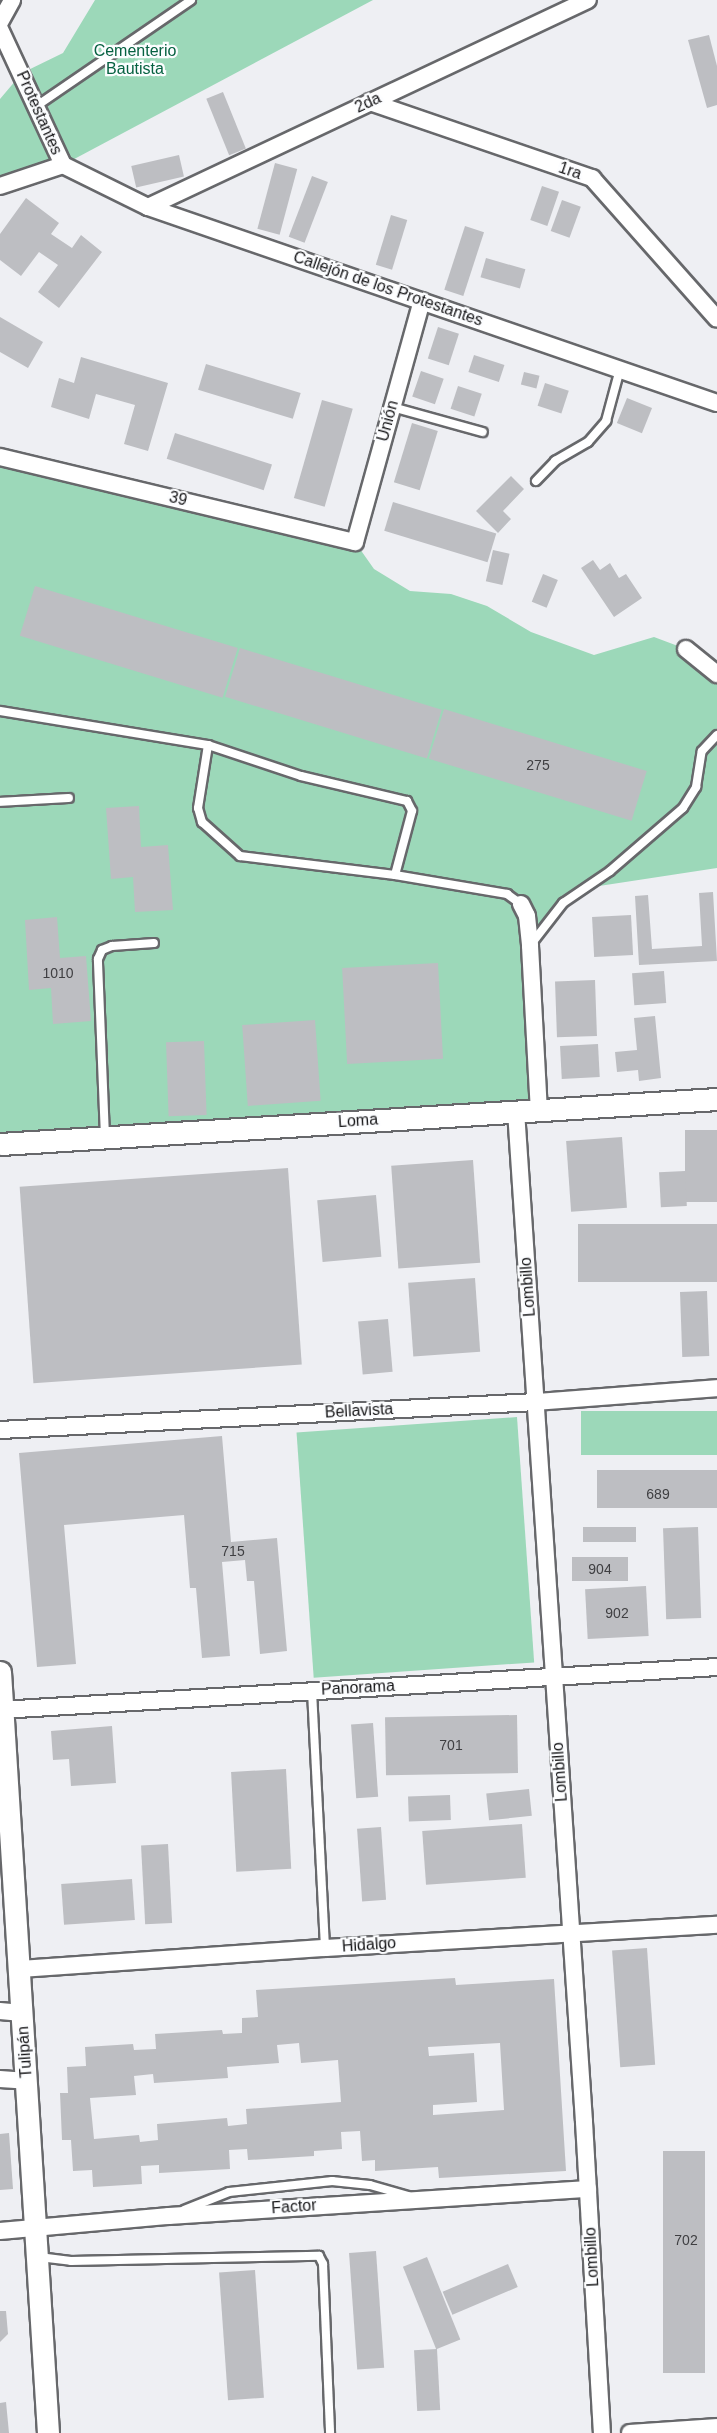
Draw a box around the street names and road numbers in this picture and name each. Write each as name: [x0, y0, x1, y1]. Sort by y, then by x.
street label: Protestantes: [12, 68, 66, 158]
street label: 2da: [352, 89, 384, 117]
street label: 1ra: [556, 158, 584, 184]
street label: Callejón de los Protestantes: [291, 247, 485, 331]
street label: Unión: [373, 398, 403, 444]
street label: 39: [167, 488, 189, 510]
street label: Loma: [337, 1110, 379, 1132]
street label: Lombillo: [516, 1257, 540, 1317]
street label: Bellavista: [324, 1400, 394, 1422]
street label: Panorama: [321, 1676, 395, 1700]
street label: Lombillo: [548, 1742, 572, 1802]
street label: Hidalgo: [341, 1934, 397, 1956]
street label: Tulipán: [14, 2025, 36, 2079]
street label: Factor: [271, 2196, 317, 2218]
street label: Lombillo: [581, 2227, 603, 2287]

